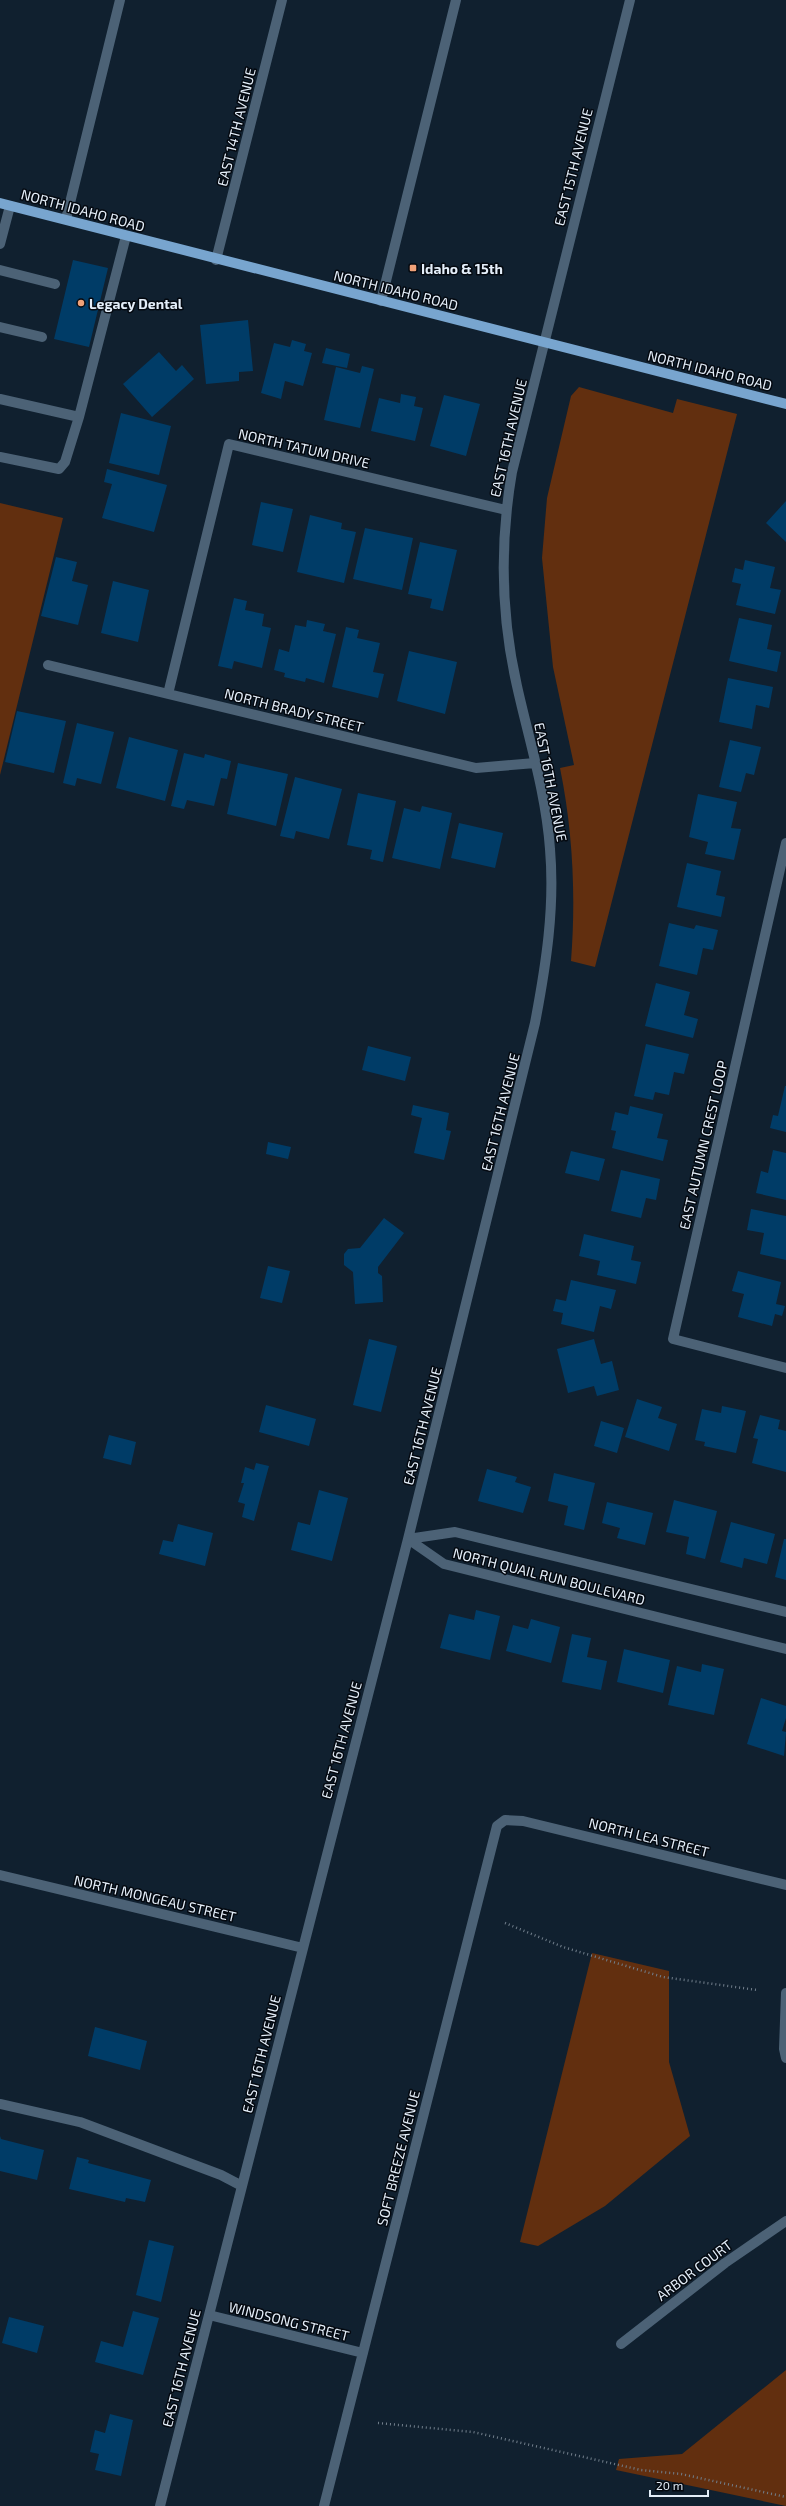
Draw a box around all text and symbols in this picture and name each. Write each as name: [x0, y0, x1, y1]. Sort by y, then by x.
street label: EAST 14TH AVENUE: [213, 66, 259, 188]
street label: EAST 15TH AVENUE: [550, 106, 596, 227]
street label: NORTH IDAHO ROAD: [19, 185, 147, 235]
place label: Idaho & 15th: [421, 260, 503, 277]
marker: Idaho & 15th: [408, 263, 418, 273]
street label: NORTH IDAHO ROAD: [332, 266, 460, 314]
place label: Legacy Dental: [89, 295, 183, 312]
marker: Legacy Dental: [76, 298, 86, 308]
street label: NORTH IDAHO ROAD: [646, 346, 774, 394]
street label: EAST 16TH AVENUE: [486, 377, 530, 499]
street label: NORTH TATUM DRIVE: [237, 425, 371, 471]
street label: NORTH BRADY STREET: [223, 685, 365, 735]
street label: EAST 16TH AVENUE: [531, 721, 571, 843]
street label: EAST 16TH AVENUE: [477, 1051, 523, 1173]
street label: EAST AUTUMN CREST LOOP: [675, 1059, 731, 1231]
street label: EAST 16TH AVENUE: [399, 1365, 445, 1487]
street label: NORTH QUAIL RUN BOULEVARD: [451, 1544, 647, 1608]
street label: EAST 16TH AVENUE: [317, 1679, 365, 1801]
street label: NORTH LEA STREET: [587, 1814, 711, 1860]
street label: NORTH MONGEAU STREET: [72, 1871, 238, 1925]
street label: EAST 16TH AVENUE: [238, 1993, 284, 2115]
street label: SOFT BREEZE AVENUE: [373, 2088, 423, 2227]
street label: ARBOR COURT: [653, 2236, 735, 2304]
street label: WINDSONG STREET: [227, 2298, 351, 2344]
street label: EAST 16TH AVENUE: [158, 2307, 204, 2429]
scale bar: [650, 2472, 708, 2498]
text: 20 m: [656, 2478, 683, 2492]

